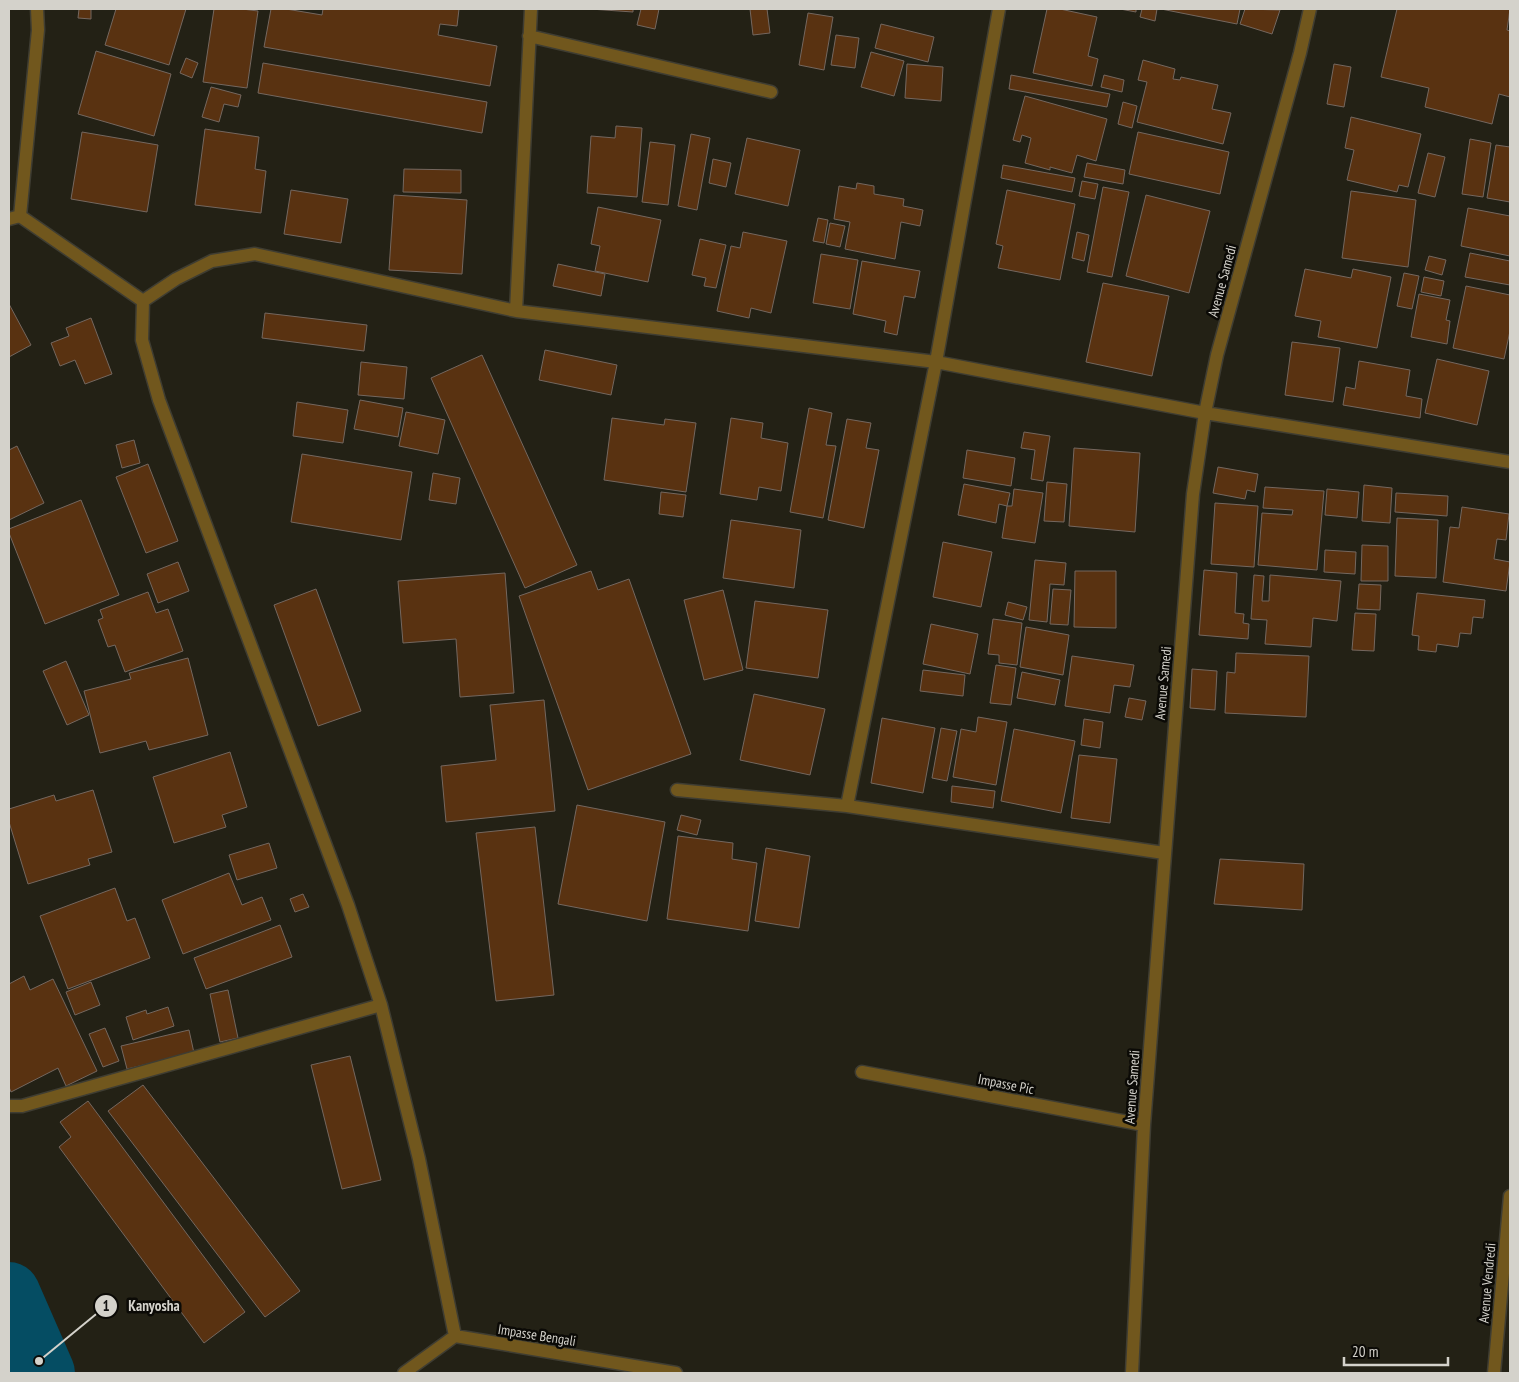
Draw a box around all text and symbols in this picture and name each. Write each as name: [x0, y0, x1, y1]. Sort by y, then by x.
street label: Avenue Samedi: [1204, 243, 1240, 319]
street label: Avenue Samedi: [1151, 645, 1175, 721]
street label: Avenue Samedi: [1120, 1049, 1144, 1125]
street label: Impasse Pic: [976, 1070, 1036, 1098]
street label: Avenue Vendredi: [1475, 1242, 1499, 1324]
callout: Kanyosha: [93, 1291, 190, 1321]
text: 1: [102, 1296, 110, 1315]
text: Kanyosha: [128, 1296, 180, 1315]
street label: Impasse Bengali: [497, 1320, 577, 1350]
scale bar: [1344, 1334, 1448, 1366]
text: 20 m: [1352, 1342, 1378, 1361]

